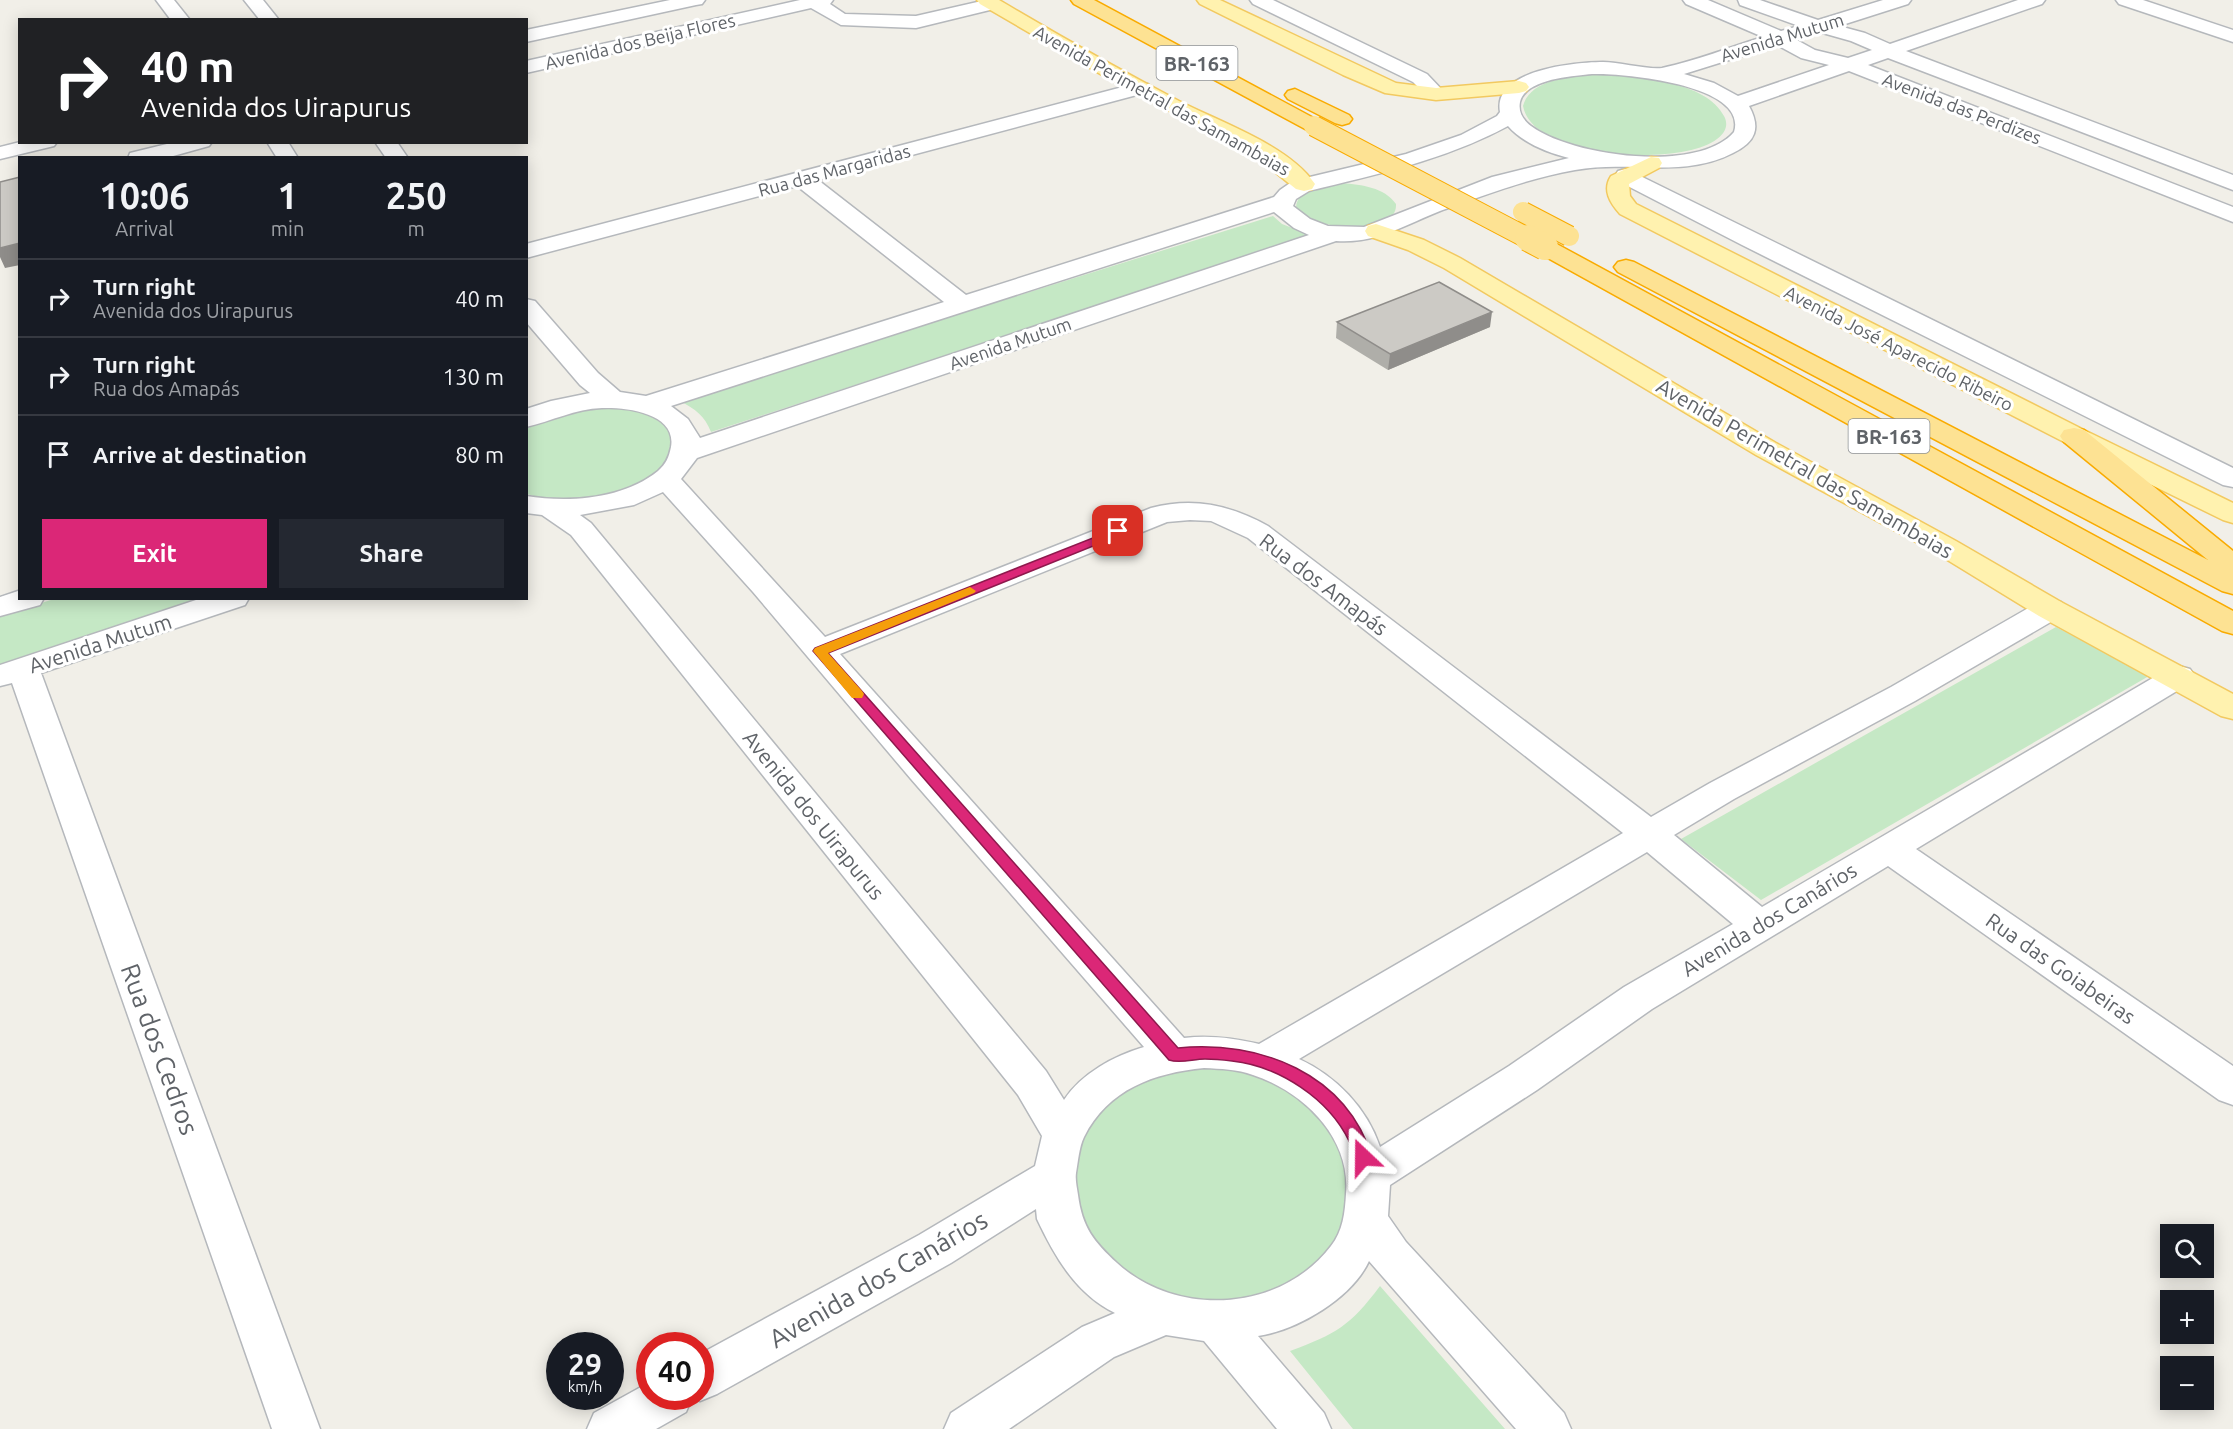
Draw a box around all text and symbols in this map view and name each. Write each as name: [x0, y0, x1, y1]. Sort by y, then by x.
street label: Avenida dos Beija Flores: [543, 9, 737, 73]
street label: Avenida Mutum: [1718, 9, 1846, 65]
street label: Avenida Perimetral das Samambaias: [1030, 21, 1294, 179]
icon: right: [42, 42, 120, 120]
text: 40 m: [141, 43, 235, 90]
road number: BR-163: [1156, 46, 1238, 80]
street label: Avenida das Perdizes: [1880, 68, 2044, 148]
text: Avenida dos Uirapurus: [141, 92, 411, 122]
street label: Rua das Margaridas: [756, 140, 912, 200]
text: 10:06: [99, 175, 189, 216]
text: 1: [277, 175, 298, 216]
text: 250: [386, 175, 447, 216]
text: Arrival: [115, 217, 174, 240]
text: min: [271, 217, 304, 240]
text: m: [408, 217, 425, 240]
text: Turn right: [93, 274, 195, 299]
street label: Avenida José Aparecido Ribeiro: [1781, 281, 2017, 415]
icon: right: [42, 282, 75, 315]
text: 40 m: [455, 286, 504, 311]
text: Avenida dos Uirapurus: [93, 299, 293, 322]
street label: Avenida Mutum: [946, 313, 1074, 373]
text: Turn right: [93, 352, 195, 377]
icon: right: [42, 360, 75, 393]
text: 130 m: [443, 364, 504, 389]
street label: Avenida Perimetral das Samambaias: [1653, 373, 1957, 563]
text: Rua dos Amapás: [93, 377, 240, 400]
road number: BR-163: [1848, 419, 1930, 453]
icon: arrive: [42, 438, 75, 471]
text: Arrive at destination: [93, 442, 307, 467]
text: 80 m: [455, 442, 504, 467]
pin: [1092, 505, 1143, 556]
icon: arrive: [1101, 514, 1134, 547]
button: Exit: [42, 519, 267, 588]
button: Share: [279, 519, 504, 588]
street label: Rua dos Amapás: [1255, 528, 1393, 640]
street label: Avenida Mutum: [26, 609, 174, 677]
street label: Avenida dos Uirapurus: [739, 726, 889, 904]
street label: Avenida dos Canários: [1677, 857, 1861, 981]
street label: Rua das Goiabeiras: [1982, 908, 2140, 1028]
street label: Rua dos Cedros: [116, 960, 204, 1138]
position arrow: [1331, 1125, 1395, 1189]
street label: Avenida dos Canários: [764, 1205, 992, 1353]
map controls: [2160, 1224, 2214, 1410]
button: search: [2160, 1224, 2214, 1278]
button: +: [2160, 1290, 2214, 1344]
speed limit sign: 40: [636, 1332, 714, 1410]
text: 29: [568, 1347, 602, 1381]
button: −: [2160, 1356, 2214, 1410]
text: km/h: [568, 1378, 602, 1395]

